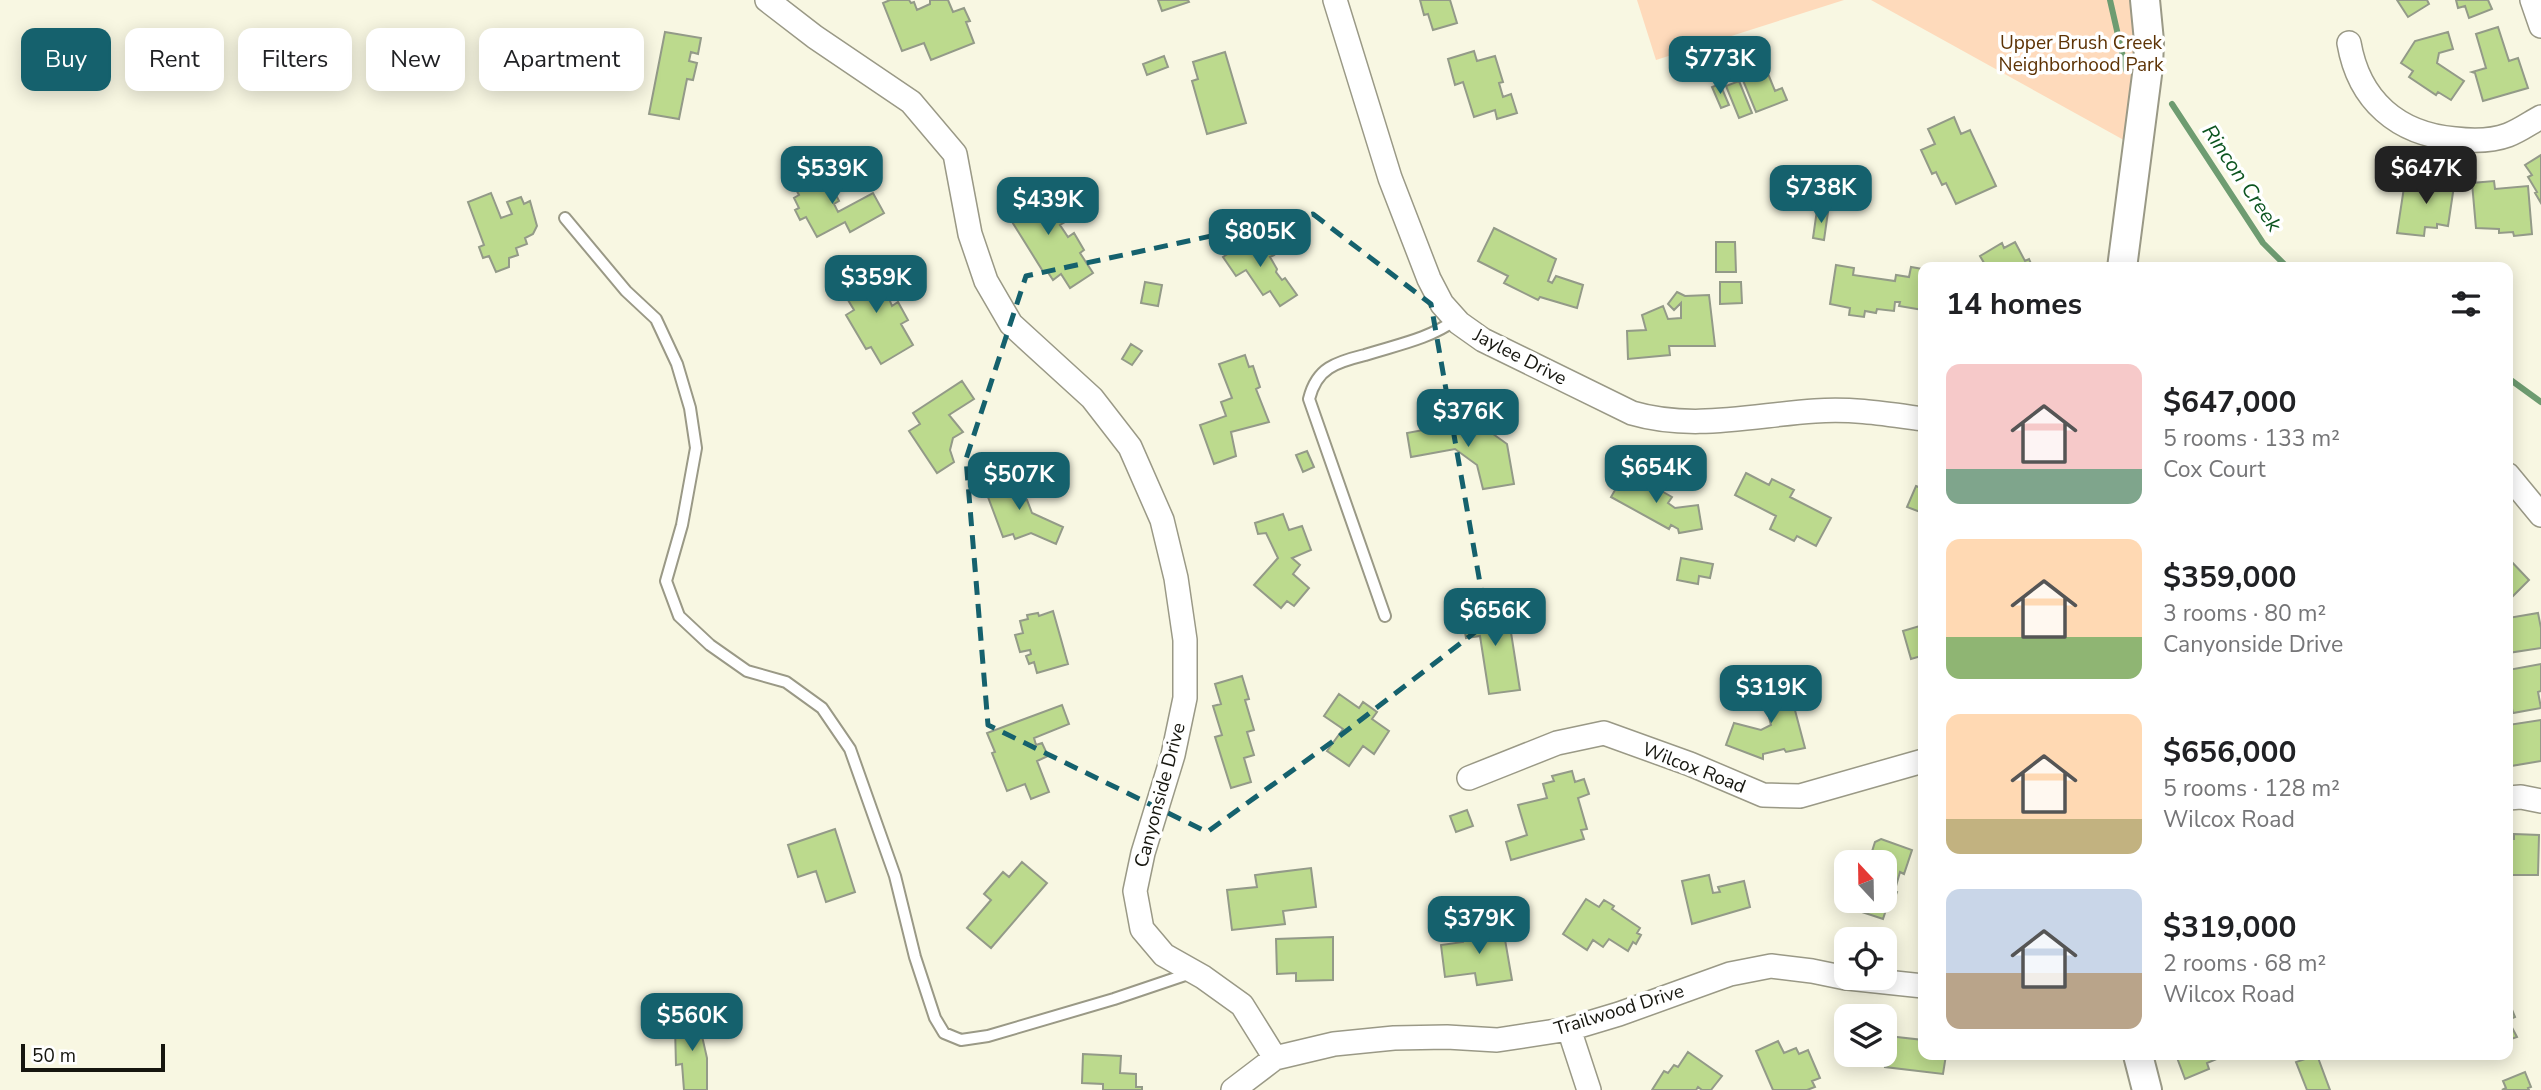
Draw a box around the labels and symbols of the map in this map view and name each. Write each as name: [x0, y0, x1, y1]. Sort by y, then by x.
park label: Upper Brush Creek Neighborhood Park: [1999, 30, 2164, 78]
pin: $773K: [1671, 36, 1769, 96]
water label: Rincon Creek: [2196, 119, 2288, 238]
pin: $539K: [783, 146, 881, 206]
pin: $647K: [2377, 146, 2475, 206]
pin: $738K: [1772, 166, 1870, 225]
pin: $439K: [999, 177, 1097, 237]
pin: $805K: [1211, 210, 1309, 269]
pin: $359K: [827, 256, 925, 315]
street label: Jaylee Drive: [1468, 322, 1571, 392]
pin: $376K: [1419, 390, 1517, 449]
pin: $654K: [1607, 446, 1705, 505]
pin: $507K: [970, 452, 1068, 512]
pin: $656K: [1446, 588, 1544, 648]
pin: $319K: [1722, 666, 1820, 725]
street label: Canyonside Drive: [1128, 720, 1192, 870]
street label: Wilcox Road: [1639, 736, 1749, 800]
north arrow: [1834, 850, 1897, 914]
pin: $379K: [1430, 897, 1528, 956]
street label: Trailwood Drive: [1551, 978, 1687, 1042]
pin: $560K: [643, 993, 741, 1053]
scale bar: [21, 1041, 164, 1073]

